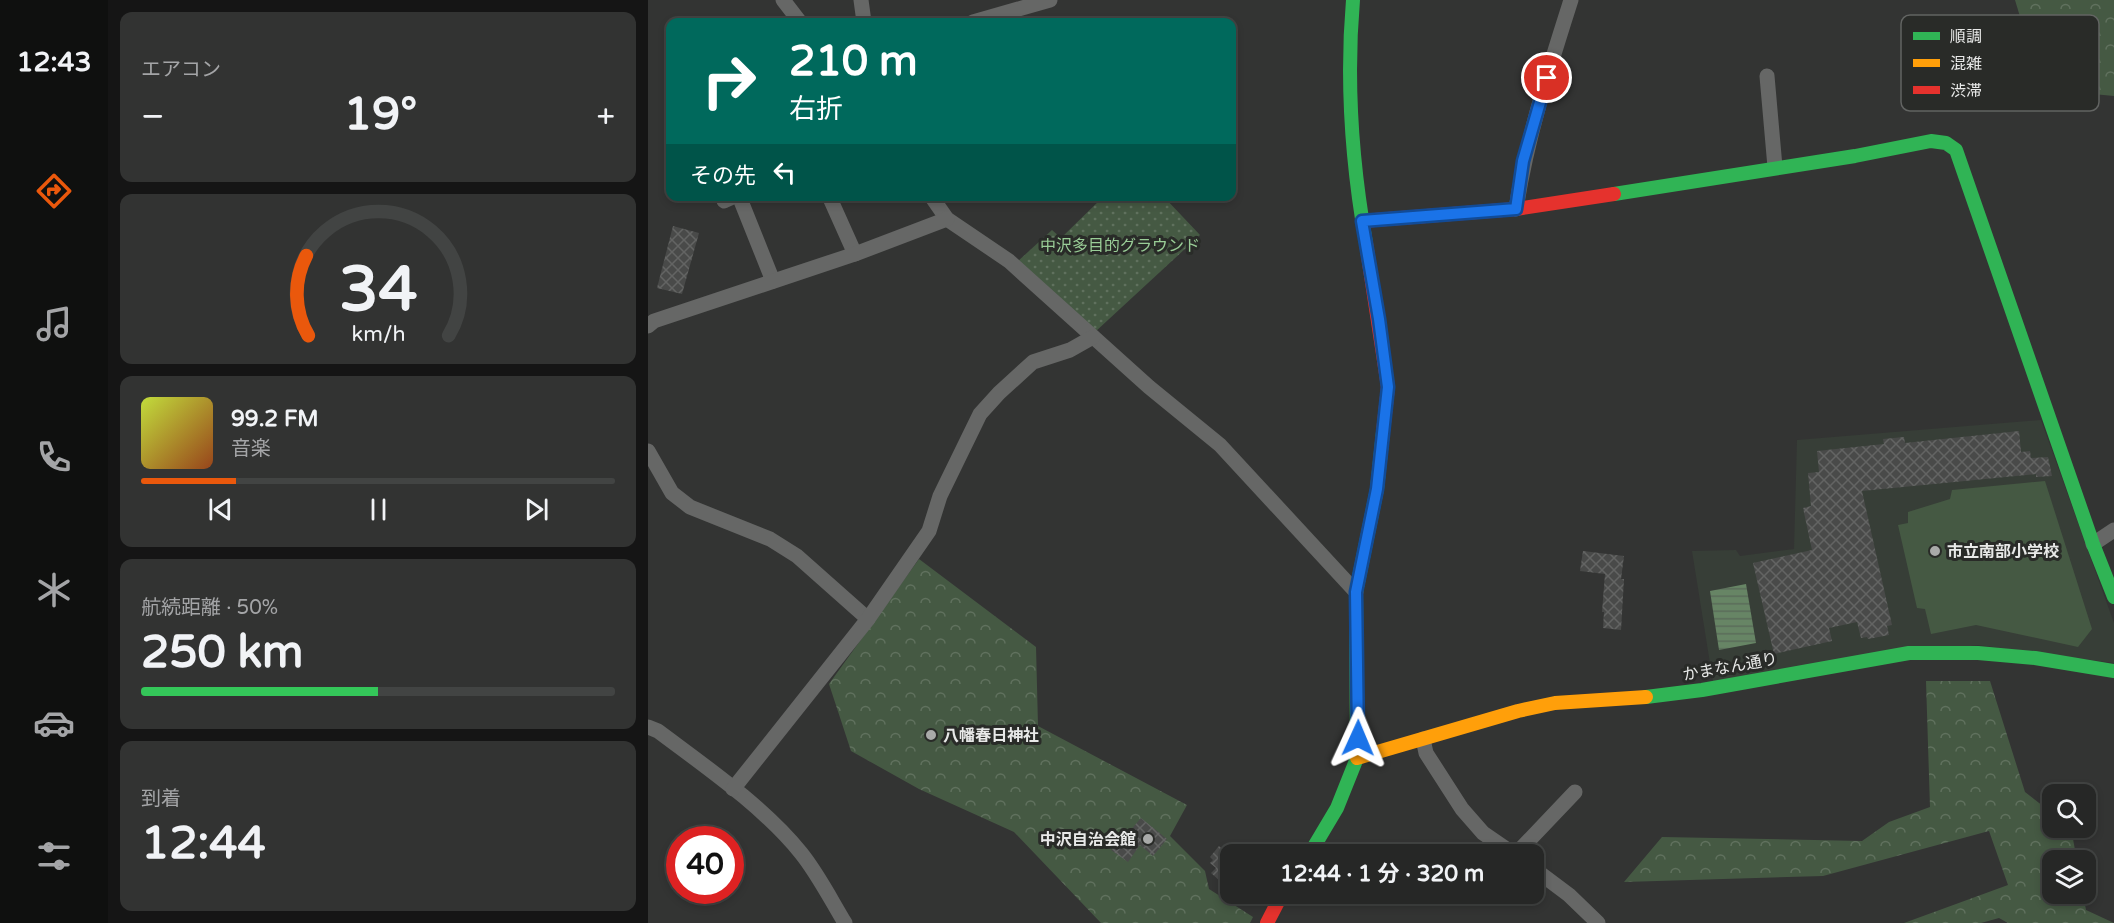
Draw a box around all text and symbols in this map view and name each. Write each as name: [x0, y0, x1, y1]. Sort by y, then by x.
legend: [1901, 15, 2099, 111]
text: 順調: [1950, 27, 1982, 47]
text: 210 m: [789, 36, 918, 87]
icon: right: [690, 42, 768, 120]
text: 12:43: [17, 46, 91, 79]
pin: [1521, 52, 1572, 103]
text: 混雑: [1950, 54, 1982, 74]
text: エアコン: [141, 58, 221, 82]
icon: arrive: [1530, 61, 1563, 94]
text: 渋滞: [1950, 81, 1982, 101]
text: 19°: [344, 88, 417, 142]
text: 右折: [789, 93, 843, 126]
text: −: [141, 97, 165, 136]
text: +: [596, 97, 615, 136]
icon: left: [768, 156, 801, 189]
text: その先: [690, 163, 756, 189]
icon: directions: [33, 170, 75, 212]
park label: 中沢多目的グラウンド: [1040, 236, 1200, 256]
text: 34: [339, 253, 417, 328]
icon: music: [33, 303, 75, 345]
text: km/h: [351, 322, 405, 348]
text: 99.2 FM: [231, 406, 319, 432]
icon: phone: [33, 436, 75, 478]
text: 音楽: [231, 437, 271, 461]
icon: previous: [204, 493, 237, 526]
icon: pause: [362, 493, 395, 526]
icon: next: [520, 493, 553, 526]
place label: 市立南部小学校: [1947, 542, 2059, 562]
marker: 市立南部小学校: [1928, 544, 1942, 558]
icon: climate: [33, 569, 75, 611]
text: 航続距離 · 50%: [141, 596, 278, 620]
text: 250 km: [141, 626, 303, 680]
street label: かまなん通り: [1681, 649, 1779, 685]
icon: car: [33, 702, 75, 744]
position arrow: [1326, 706, 1390, 770]
place label: 八幡春日神社: [943, 726, 1039, 746]
marker: 八幡春日神社: [924, 728, 938, 742]
map controls: [2042, 784, 2096, 904]
button: search: [2042, 784, 2096, 838]
text: 到着: [141, 787, 181, 811]
text: 12:44: [141, 817, 266, 871]
speed limit sign: 40: [666, 826, 744, 904]
place label: 中沢自治会館: [1040, 830, 1136, 850]
marker: 中沢自治会館: [1141, 832, 1155, 846]
icon: filters: [33, 835, 75, 877]
button: layers: [2042, 850, 2096, 904]
text: 12:44 · 1 分 · 320 m: [1280, 861, 1484, 887]

